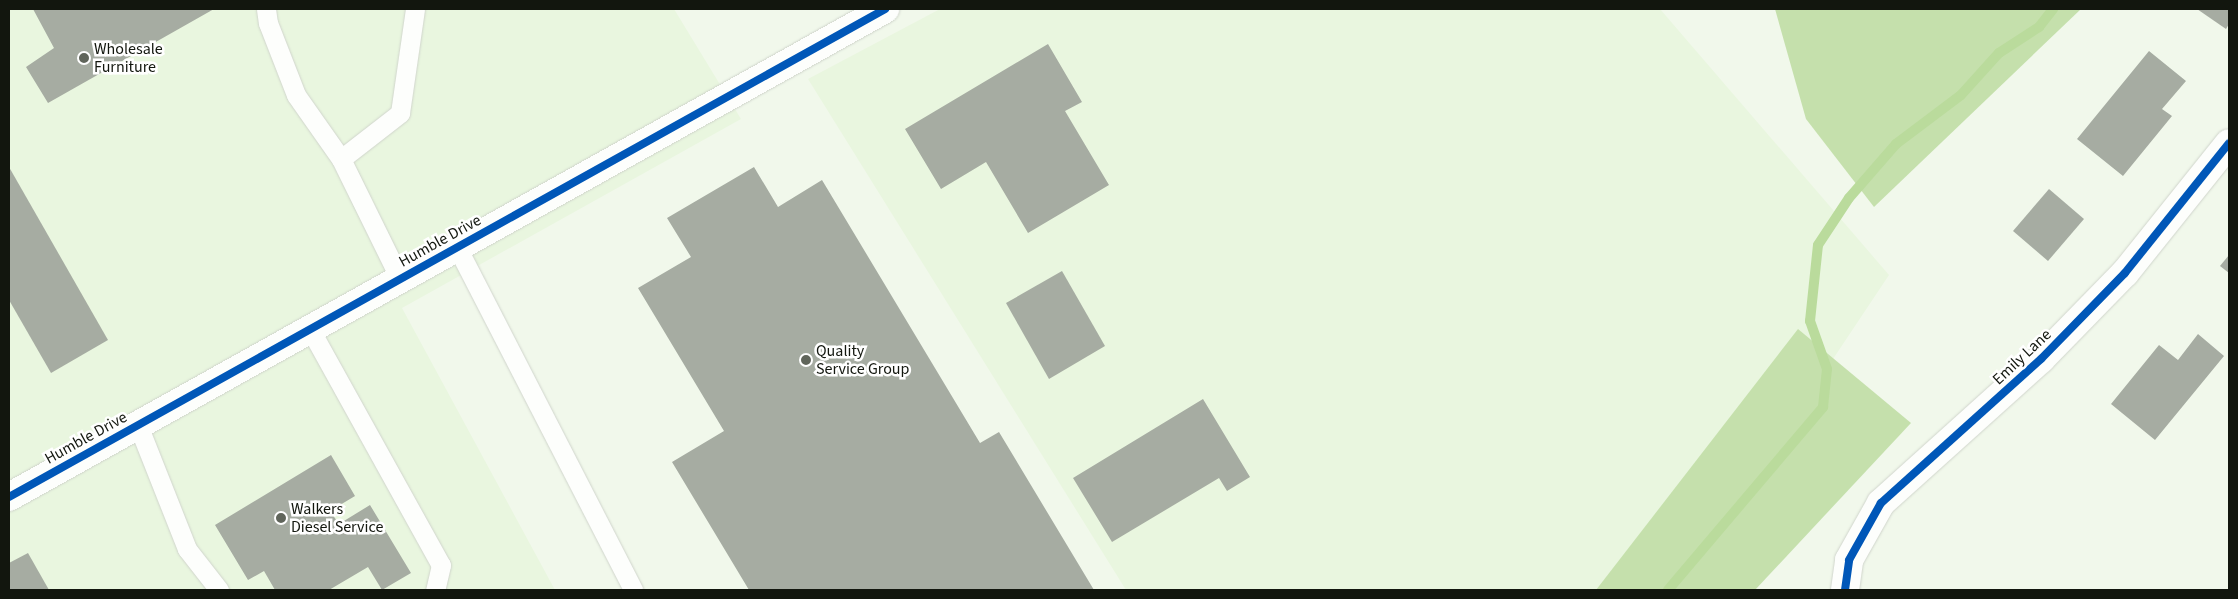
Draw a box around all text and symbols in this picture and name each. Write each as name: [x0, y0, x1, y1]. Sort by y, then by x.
place label: Wholesale Furniture: [94, 39, 163, 77]
marker: Wholesale Furniture: [78, 52, 90, 64]
street label: Humble Drive: [395, 211, 485, 271]
street label: Emily Lane: [1989, 325, 2055, 389]
place label: Quality Service Group: [816, 341, 909, 379]
marker: Quality Service Group: [800, 354, 812, 366]
street label: Humble Drive: [41, 408, 131, 468]
place label: Walkers Diesel Service: [291, 499, 383, 537]
marker: Walkers Diesel Service: [275, 512, 287, 524]

